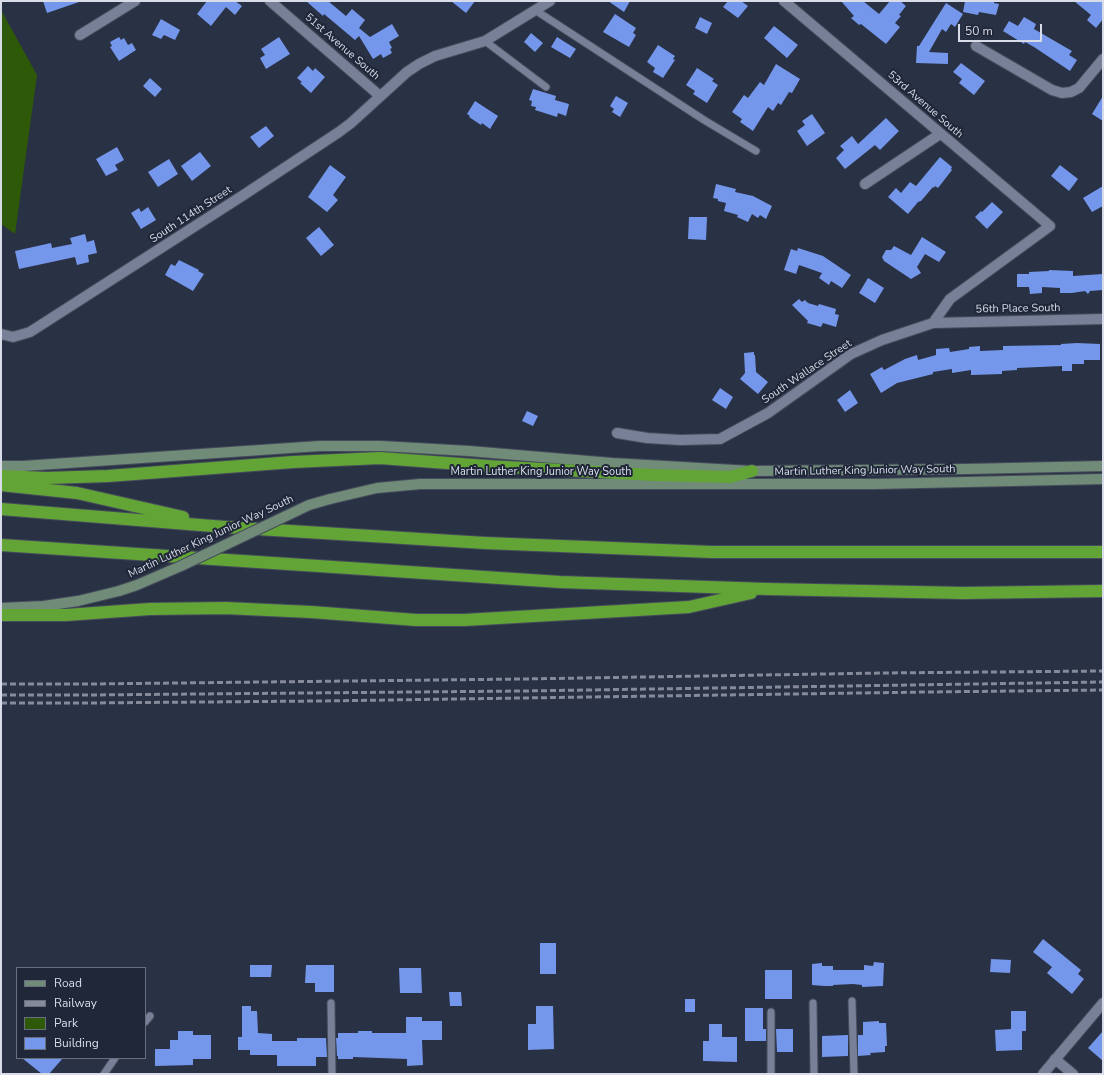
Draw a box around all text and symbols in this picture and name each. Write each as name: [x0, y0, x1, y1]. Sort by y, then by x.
street label: 51st Avenue South: [302, 11, 382, 83]
scale bar: [960, 16, 1044, 42]
text: 50 m: [965, 23, 993, 39]
street label: 53rd Avenue South: [885, 69, 965, 141]
street label: South 114th Street: [148, 184, 234, 246]
street label: 56th Place South: [975, 302, 1061, 316]
street label: South Wallace Street: [760, 337, 854, 407]
street label: Martin Luther King Junior Way South: [774, 463, 956, 479]
street label: Martin Luther King Junior Way South: [451, 465, 631, 479]
street label: Martin Luther King Junior Way South: [126, 493, 296, 581]
legend: [16, 967, 146, 1059]
text: Road: [54, 975, 82, 991]
text: Railway: [54, 995, 97, 1011]
text: Park: [54, 1015, 78, 1031]
text: Building: [54, 1035, 99, 1051]

